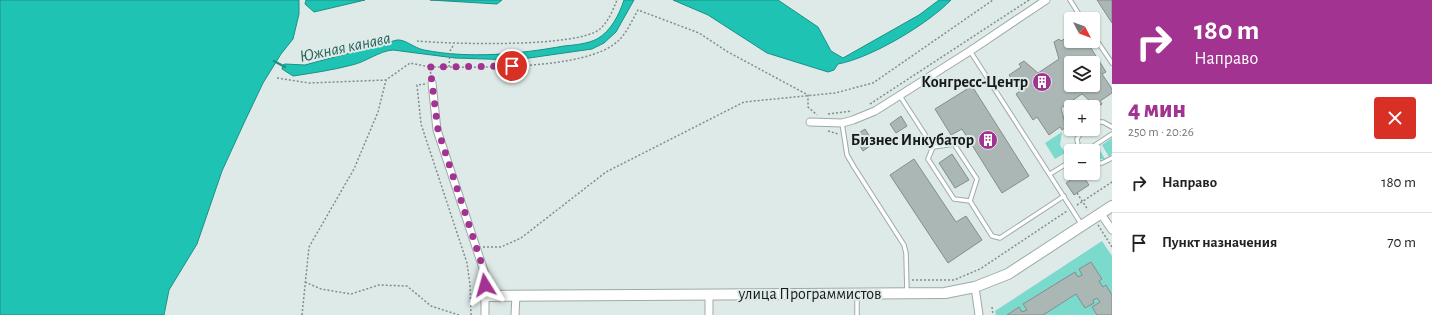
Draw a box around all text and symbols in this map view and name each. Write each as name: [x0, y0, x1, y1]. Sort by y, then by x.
north arrow: [1064, 12, 1100, 48]
map controls: [1064, 12, 1100, 180]
icon: right: [1128, 16, 1180, 68]
text: 180 m: [1194, 17, 1259, 45]
water label: Южная канава: [298, 29, 392, 65]
pin: [495, 49, 529, 83]
text: Направо: [1194, 50, 1258, 68]
icon: arrive: [501, 55, 523, 77]
button: layers: [1064, 56, 1100, 92]
building icon: Конгресс-Центр: [1031, 71, 1053, 93]
place label: Конгресс-Центр: [921, 74, 1028, 90]
button: close: [1374, 97, 1416, 139]
text: 4 мин: [1128, 98, 1186, 122]
button: +: [1064, 100, 1100, 136]
text: 250 m · 20:26: [1128, 126, 1194, 139]
building icon: Бизнес Инкубатор: [977, 129, 999, 151]
place label: Бизнес Инкубатор: [851, 132, 974, 149]
button: −: [1064, 144, 1100, 180]
icon: right: [1128, 172, 1150, 194]
text: Направо: [1162, 175, 1217, 190]
text: 180 m: [1381, 175, 1416, 190]
icon: arrive: [1128, 232, 1150, 254]
text: Пункт назначения: [1162, 235, 1277, 250]
text: 70 m: [1387, 235, 1416, 250]
position arrow: [464, 264, 506, 306]
street label: улица Программистов: [738, 286, 881, 303]

